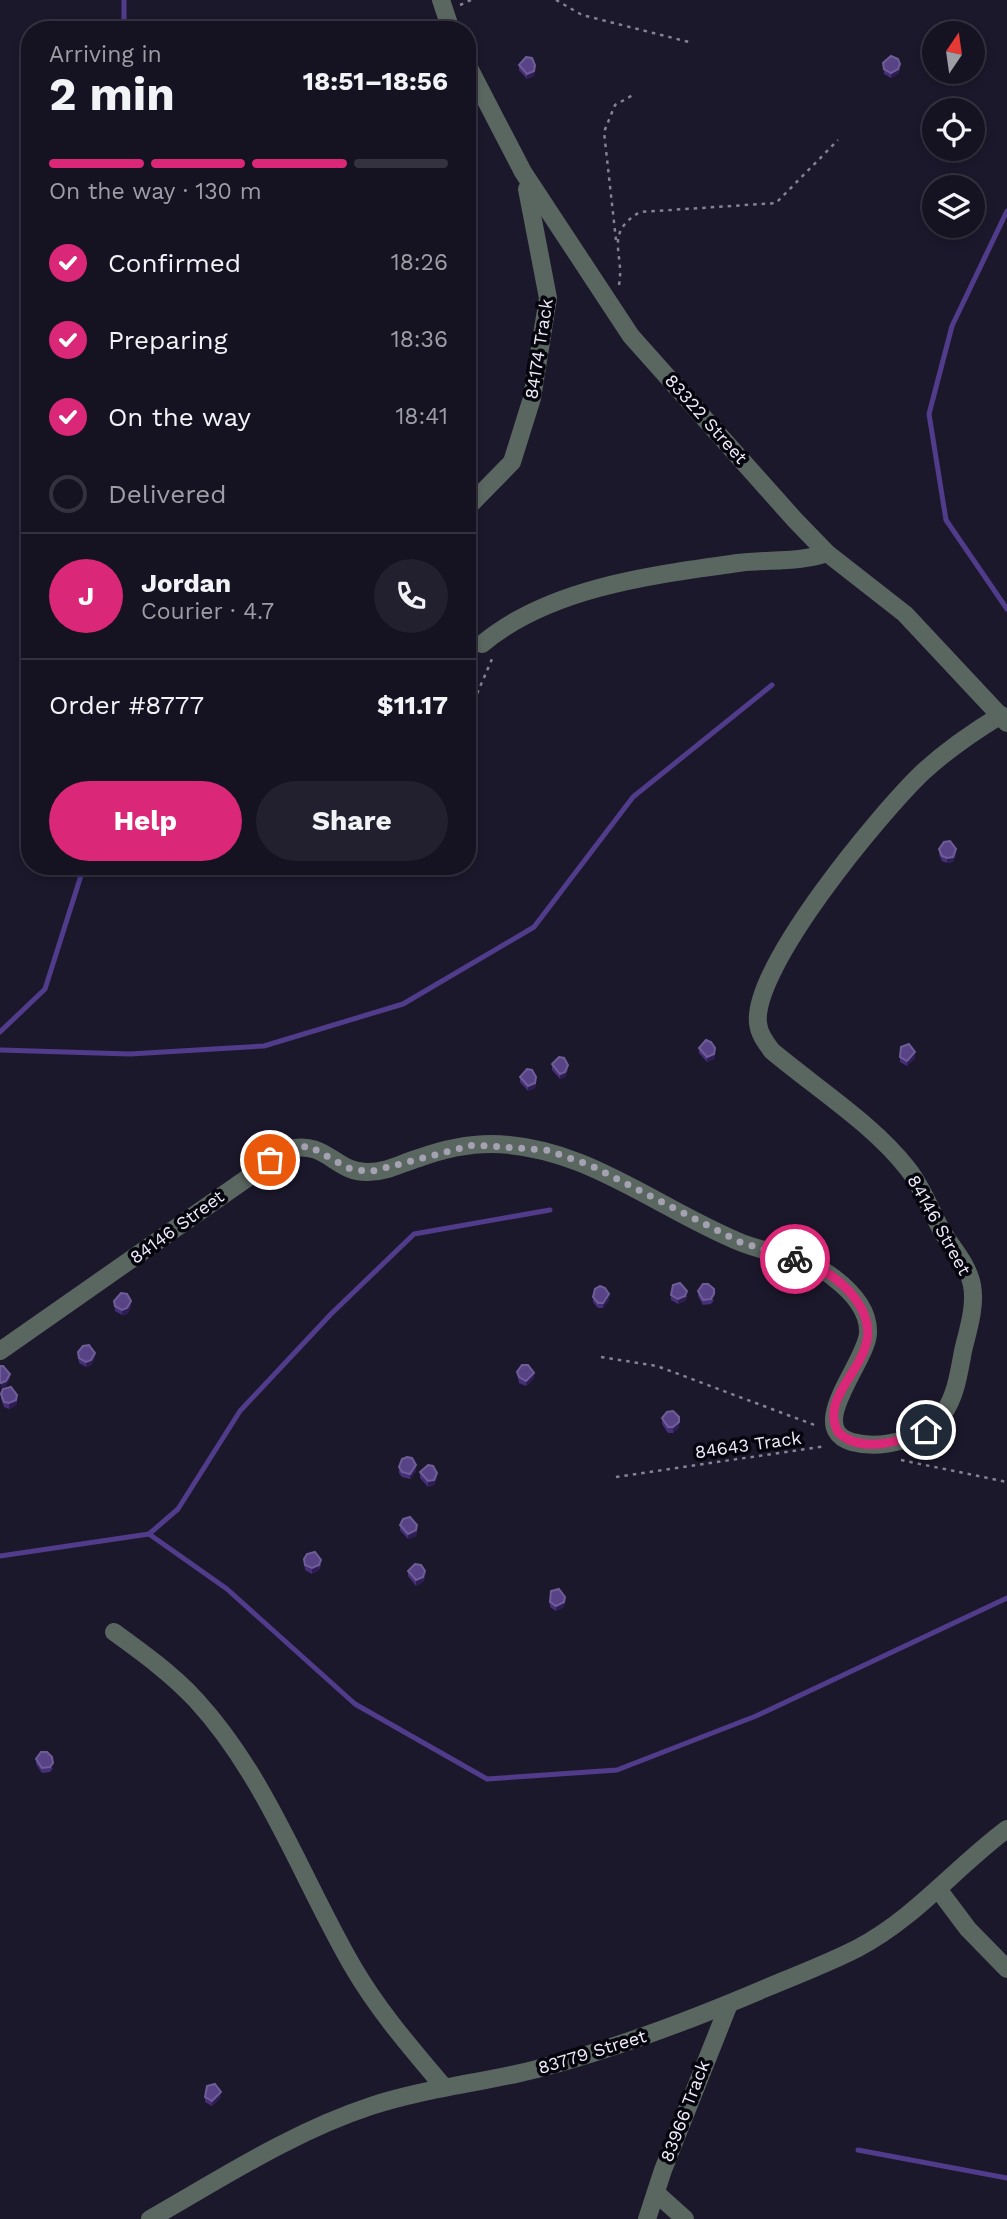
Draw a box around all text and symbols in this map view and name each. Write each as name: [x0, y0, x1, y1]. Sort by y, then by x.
north arrow: [922, 21, 985, 84]
map controls: [922, 21, 985, 238]
text: Arriving in: [49, 41, 162, 68]
text: 18:51–18:56: [303, 66, 448, 96]
text: 2 min: [49, 67, 175, 121]
button: locate: [922, 98, 985, 161]
button: layers: [922, 175, 985, 238]
text: On the way · 130 m: [49, 178, 262, 205]
icon: check: [49, 244, 87, 282]
text: Confirmed: [108, 248, 241, 278]
text: 18:26: [391, 249, 448, 276]
street label: 84174 Track: [520, 297, 557, 401]
icon: check: [49, 321, 87, 359]
text: Preparing: [108, 325, 228, 355]
text: 18:36: [391, 326, 448, 353]
street label: 83322 Street: [661, 370, 752, 468]
icon: check: [49, 398, 87, 436]
text: On the way: [108, 402, 251, 432]
text: 18:41: [395, 403, 448, 430]
text: Delivered: [108, 479, 227, 509]
button: phone: [374, 559, 448, 633]
text: Jordan: [141, 568, 231, 598]
text: J: [78, 581, 94, 611]
text: Courier · 4.7: [141, 598, 274, 625]
text: Order #8777: [49, 690, 204, 720]
text: $11.17: [377, 690, 448, 720]
button: Help: [49, 781, 242, 861]
button: Share: [256, 781, 448, 861]
pin: [240, 1130, 300, 1190]
icon: bag: [251, 1141, 289, 1179]
street label: 84146 Street: [903, 1171, 976, 1279]
street label: 84146 Street: [126, 1185, 228, 1268]
courier: [760, 1224, 830, 1294]
icon: bike: [776, 1240, 814, 1278]
pin: [896, 1400, 956, 1460]
icon: home: [907, 1411, 945, 1449]
street label: 84643 Track: [693, 1427, 803, 1462]
street label: 83779 Street: [535, 2025, 649, 2078]
street label: 83966 Track: [656, 2057, 714, 2165]

